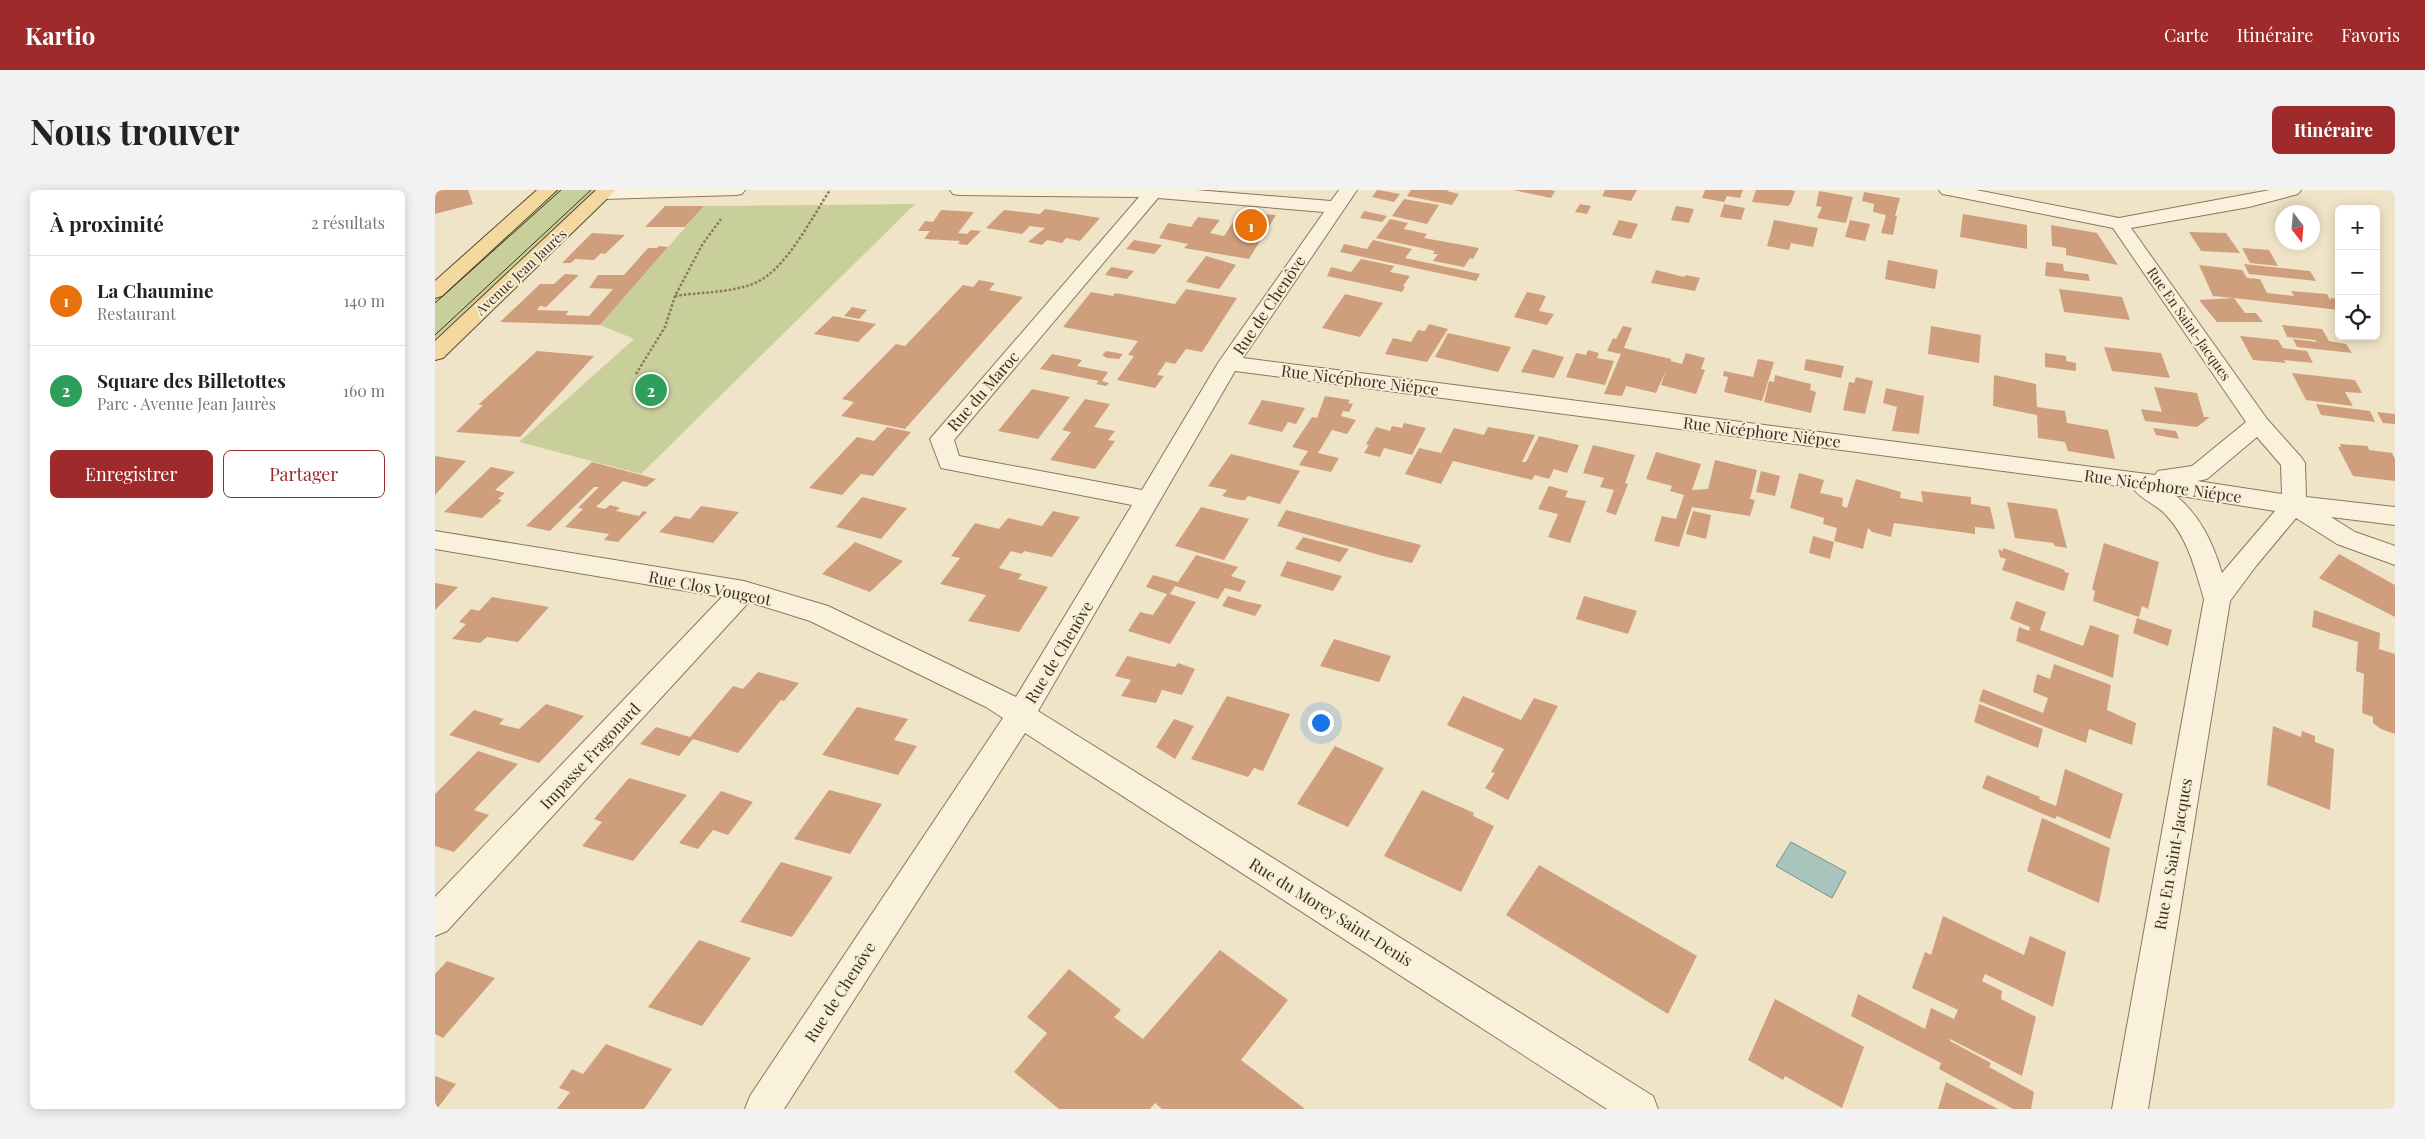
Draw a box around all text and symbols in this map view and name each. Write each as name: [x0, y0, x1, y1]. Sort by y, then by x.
text: Kartio: [25, 19, 95, 51]
text: Carte: [2164, 23, 2209, 47]
text: Itinéraire: [2237, 23, 2313, 47]
text: Favoris: [2341, 23, 2400, 47]
button: Itinéraire: [2272, 106, 2395, 154]
text: Nous trouver: [30, 107, 240, 154]
north arrow: [2275, 205, 2320, 250]
map controls: [2335, 205, 2380, 340]
button: +: [2335, 205, 2380, 250]
pin: 1: [1235, 206, 1267, 244]
text: À proximité: [50, 209, 164, 237]
text: 2 résultats: [311, 212, 385, 233]
street label: Avenue Jean Jaurès: [470, 224, 570, 320]
button: −: [2335, 250, 2380, 295]
street label: Rue de Chenôve: [1228, 251, 1310, 359]
street label: Rue En Saint-Jacques: [2143, 263, 2236, 384]
text: La Chaumine: [97, 277, 214, 303]
text: 1: [63, 290, 69, 311]
text: 140 m: [343, 290, 385, 311]
button: locate: [2335, 295, 2380, 340]
text: Restaurant: [97, 303, 176, 324]
street label: Rue du Maroc: [942, 346, 1023, 435]
street label: Rue Nicéphore Niépce: [1280, 359, 1440, 400]
text: Square des Billetottes: [97, 367, 286, 393]
pin: 2: [635, 371, 667, 409]
text: 2: [62, 380, 70, 401]
text: 160 m: [343, 380, 385, 401]
text: Parc · Avenue Jean Jaurès: [97, 393, 276, 414]
street label: Rue Nicéphore Niépce: [1682, 411, 1842, 452]
button: Enregistrer: [50, 450, 213, 498]
button: Partager: [223, 450, 385, 498]
street label: Rue Nicéphore Niépce: [2083, 464, 2243, 507]
street label: Rue Clos Vougeot: [647, 565, 774, 610]
street label: Rue de Chenôve: [1020, 597, 1097, 707]
street label: Impasse Fragonard: [535, 698, 644, 813]
your location: [1308, 710, 1334, 736]
street label: Rue En Saint-Jacques: [2149, 776, 2196, 931]
street label: Rue du Morey Saint-Denis: [1246, 853, 1417, 970]
street label: Rue de Chenôve: [799, 938, 880, 1046]

